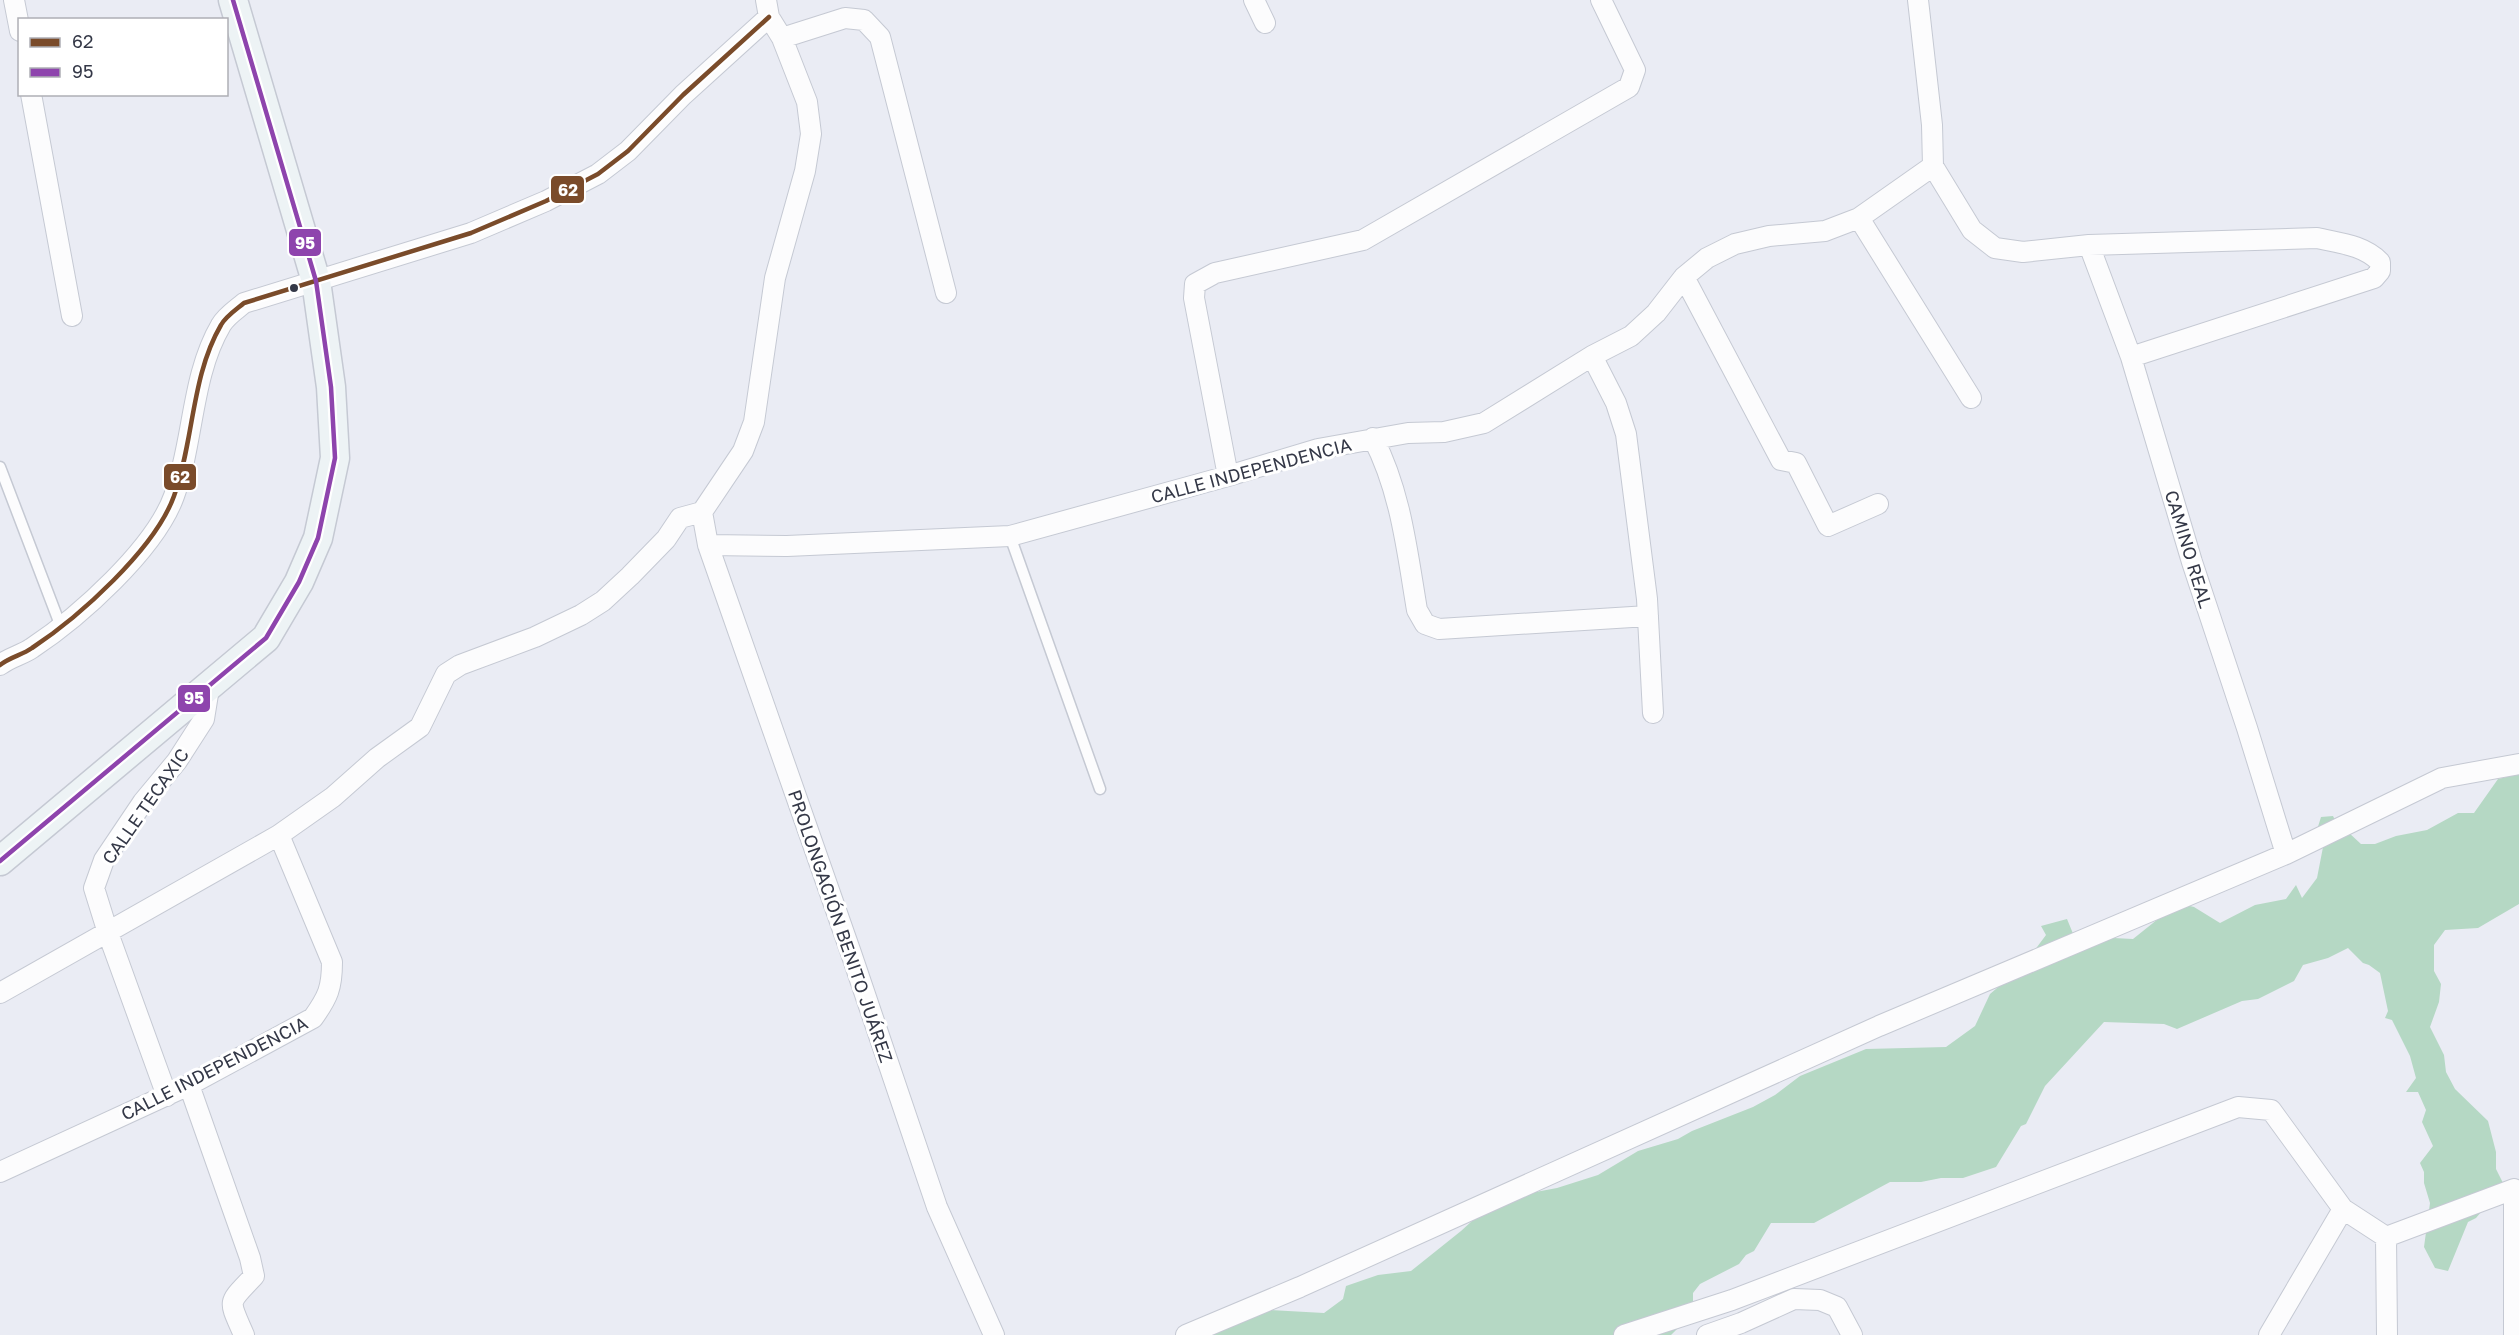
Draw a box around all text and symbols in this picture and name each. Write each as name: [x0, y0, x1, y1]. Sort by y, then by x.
legend: [18, 18, 228, 96]
text: 62: [72, 30, 93, 52]
text: 95: [72, 60, 93, 82]
line badge: 62: [550, 175, 585, 204]
text: 62: [558, 180, 578, 200]
line badge: 95: [288, 228, 322, 257]
text: 95: [295, 233, 315, 253]
unlabelled marker: [288, 282, 300, 294]
street label: CALLE INDEPENDENCIA: [1148, 433, 1354, 507]
line badge: 62: [163, 463, 197, 491]
text: 62: [170, 467, 190, 487]
street label: CAMINO REAL: [2161, 487, 2217, 611]
line badge: 95: [177, 684, 211, 713]
text: 95: [184, 688, 204, 708]
street label: CALLE TECAXIC: [97, 744, 193, 868]
street label: PROLONGACIÓN BENITO JUÁREZ: [784, 787, 898, 1065]
street label: CALLE INDEPENDENCIA: [117, 1011, 311, 1125]

